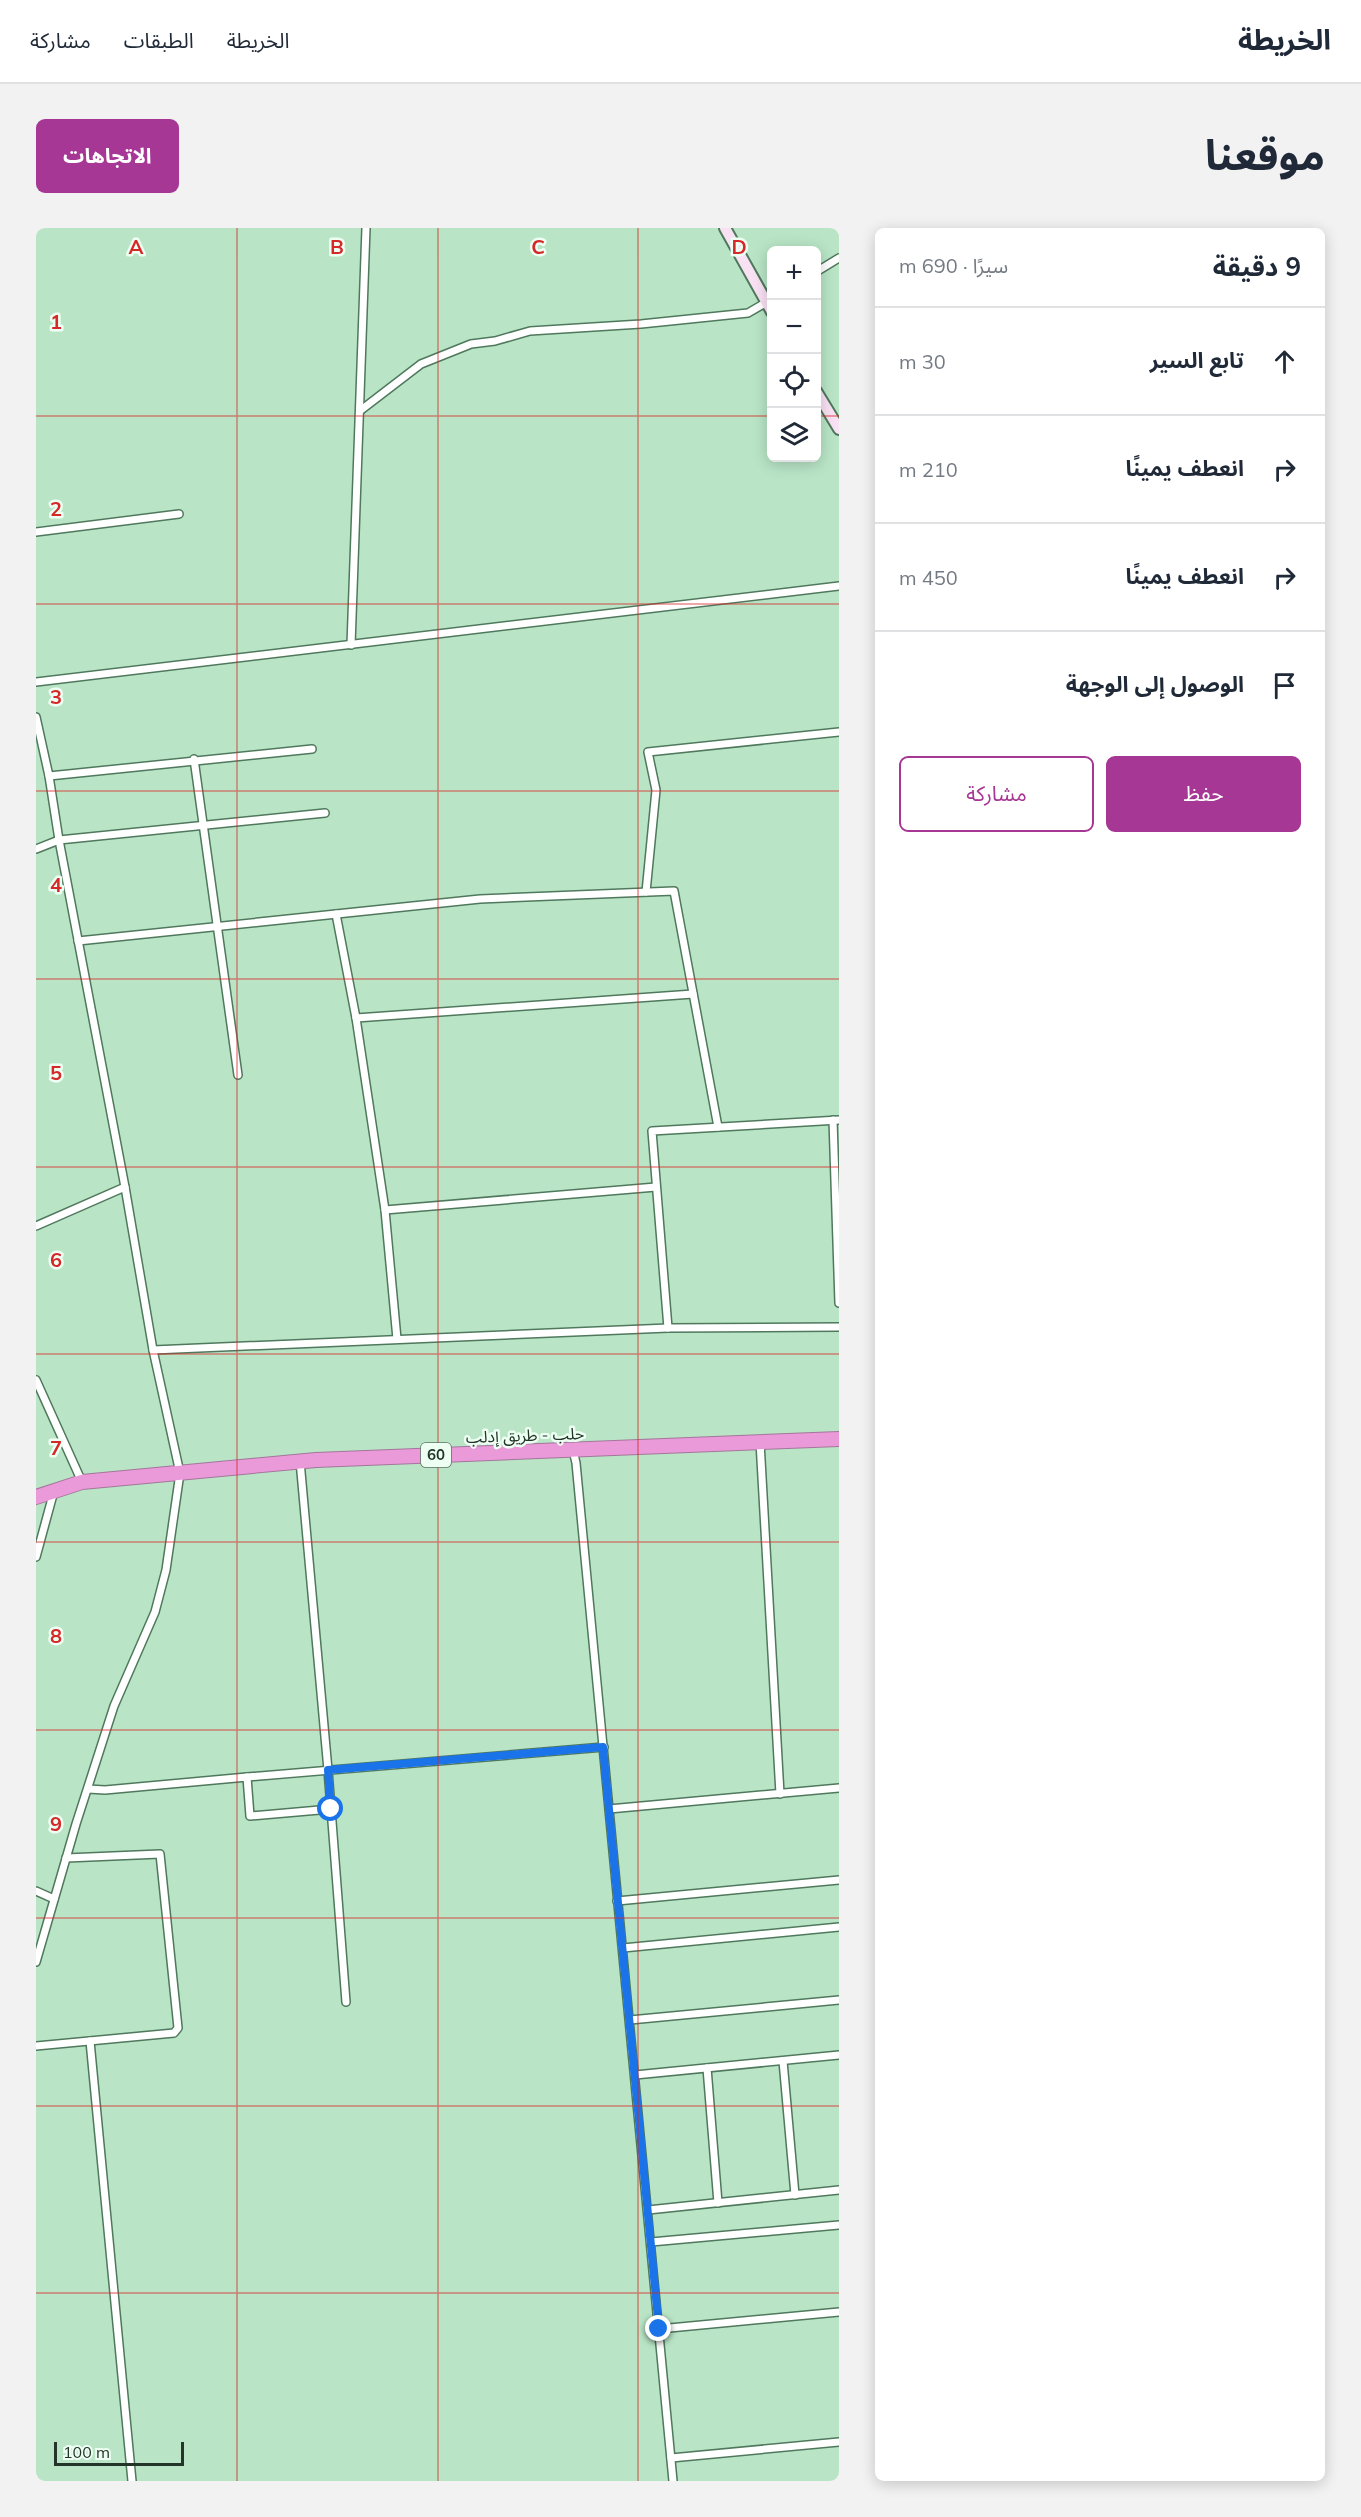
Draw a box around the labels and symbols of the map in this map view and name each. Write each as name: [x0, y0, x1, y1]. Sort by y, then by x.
text: A: [129, 234, 144, 259]
text: B: [330, 234, 344, 259]
text: C: [531, 234, 545, 259]
text: D: [731, 234, 747, 259]
text: 1: [50, 309, 62, 334]
text: 2: [50, 496, 62, 521]
text: 3: [50, 684, 62, 709]
text: 4: [50, 872, 62, 897]
text: 5: [50, 1060, 62, 1085]
text: 6: [50, 1247, 62, 1272]
street label: حلب - طريق إدلب: [465, 1423, 585, 1448]
text: 7: [50, 1435, 62, 1460]
road number: 60: [421, 1443, 451, 1467]
text: 8: [50, 1623, 62, 1648]
route start: [317, 1795, 343, 1821]
text: 9: [50, 1811, 62, 1836]
route end: [645, 2315, 671, 2341]
scale bar: [54, 2439, 184, 2466]

